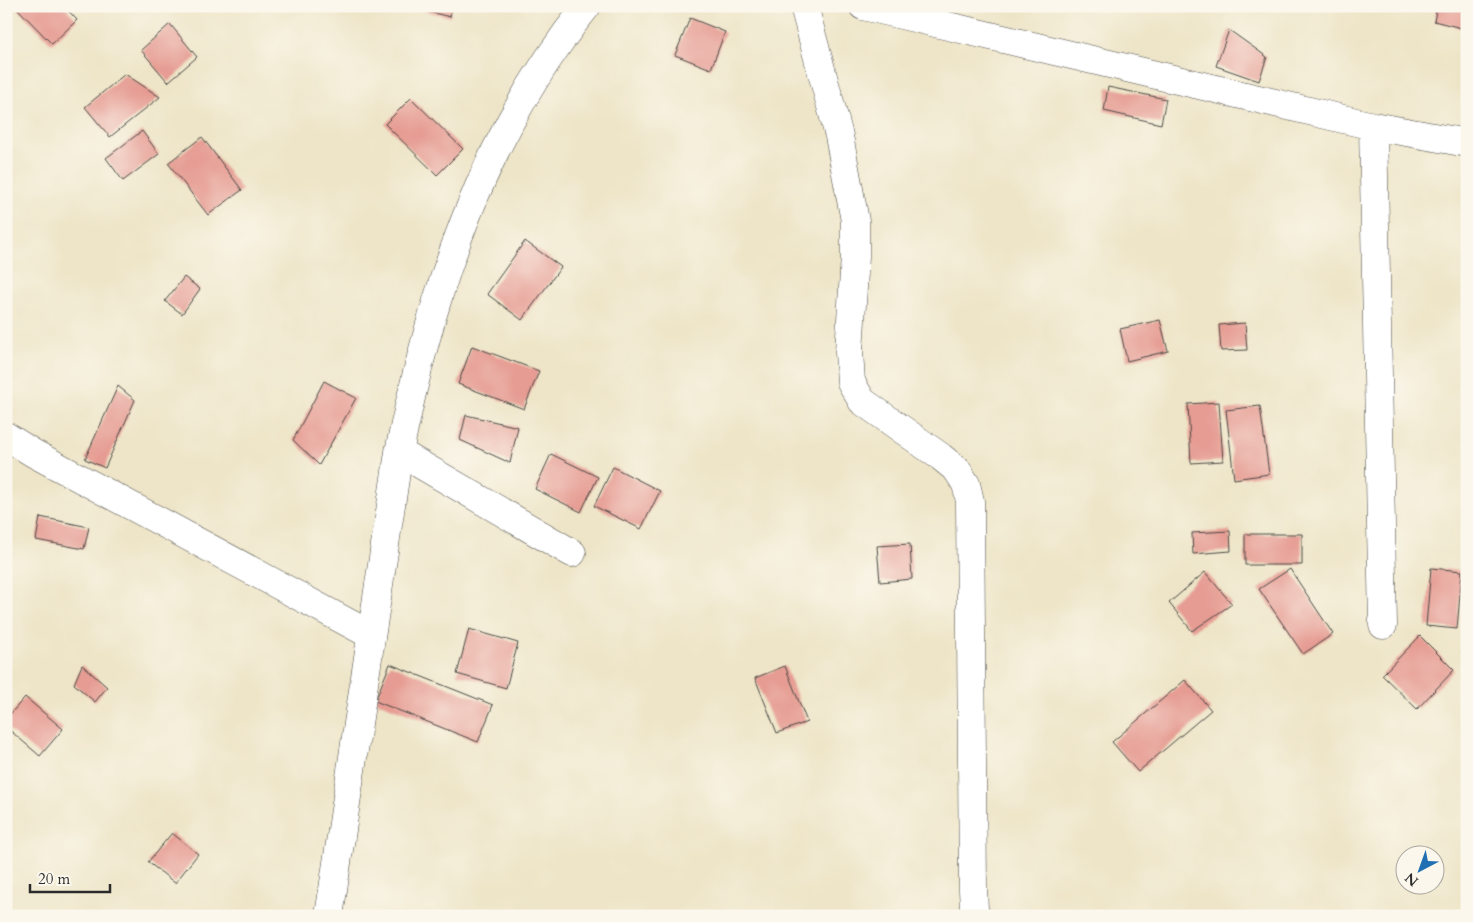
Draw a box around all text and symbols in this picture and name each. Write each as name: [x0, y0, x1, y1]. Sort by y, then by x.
north arrow: [1396, 844, 1446, 894]
scale bar: [30, 862, 110, 894]
text: N: [1401, 868, 1423, 891]
text: 20 m: [38, 869, 70, 889]

